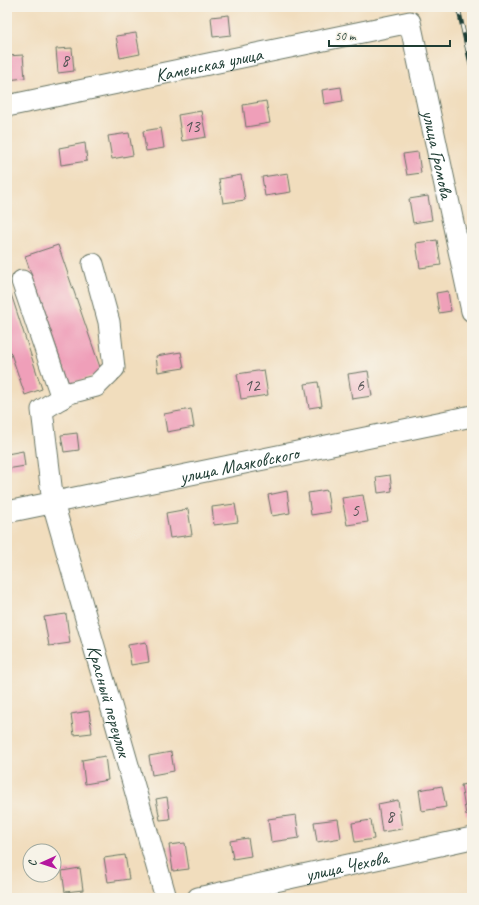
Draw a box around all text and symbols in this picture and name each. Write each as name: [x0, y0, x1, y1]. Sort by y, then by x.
scale bar: [329, 22, 450, 48]
text: 50 m: [335, 28, 357, 44]
street label: Каменская улица: [153, 42, 266, 88]
house number: 8: [61, 50, 71, 71]
street label: улица Громова: [416, 107, 459, 203]
house number: 13: [184, 116, 201, 137]
house number: 12: [244, 375, 261, 396]
house number: 6: [356, 375, 365, 396]
street label: улица Маяковского: [177, 441, 303, 489]
house number: 5: [351, 500, 360, 521]
street label: Красный переулок: [81, 642, 137, 762]
house number: 8: [386, 806, 396, 827]
north arrow: [22, 843, 62, 883]
street label: улица Чехова: [302, 845, 392, 887]
text: С: [25, 859, 39, 867]

